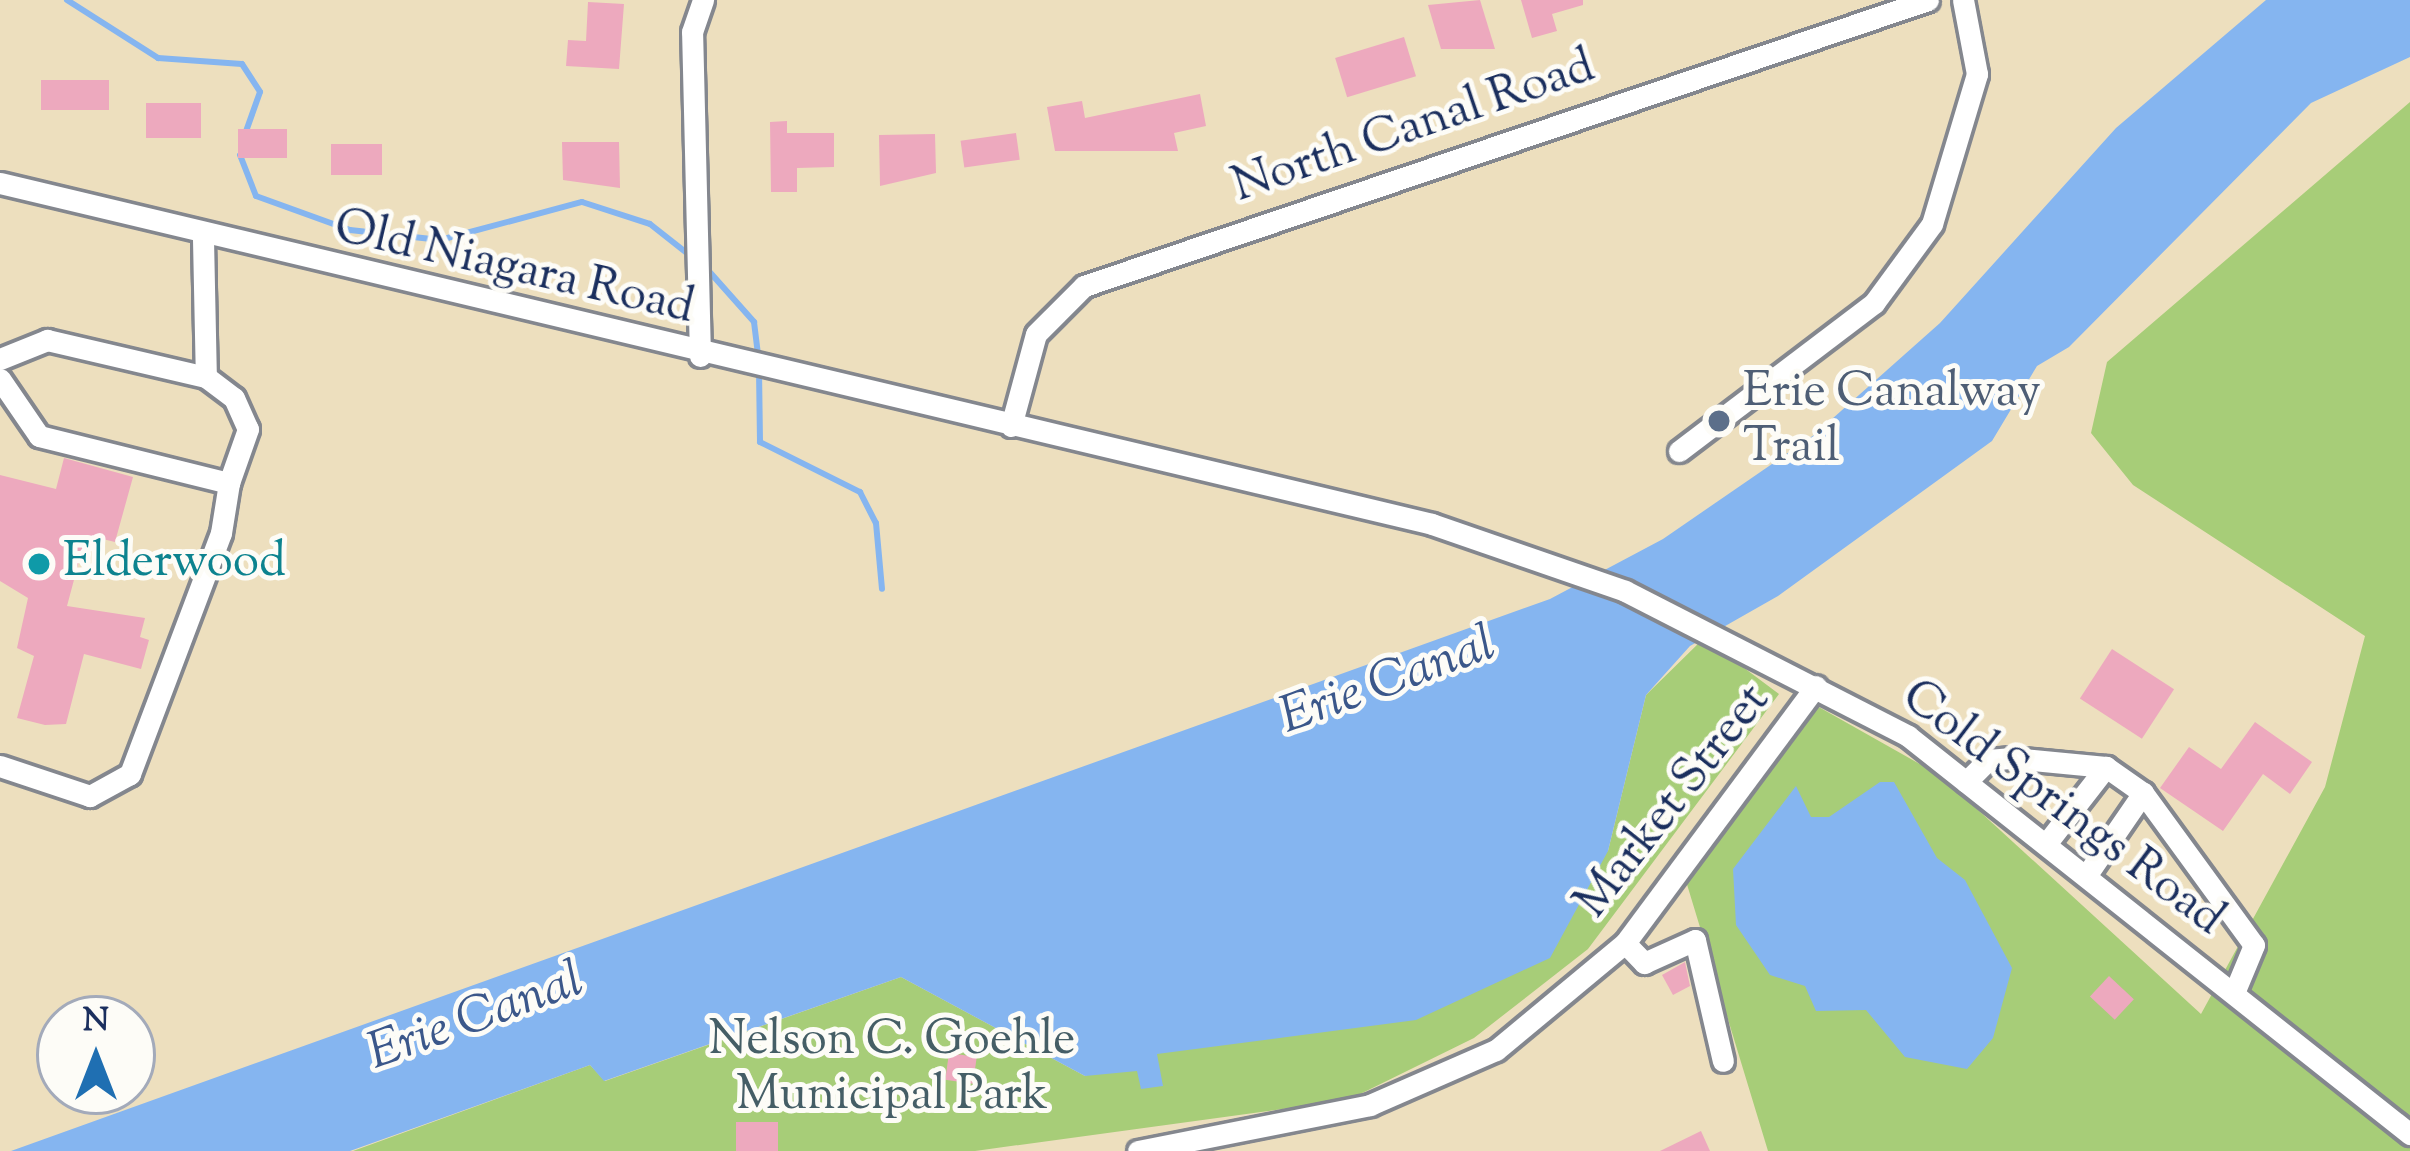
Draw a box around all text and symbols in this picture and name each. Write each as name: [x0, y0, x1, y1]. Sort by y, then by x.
street label: North Canal Road: [1226, 39, 1602, 217]
street label: Old Niagara Road: [328, 200, 700, 338]
place label: Erie Canalway Trail: [1743, 364, 2041, 477]
marker: Erie Canalway Trail: [1706, 408, 1732, 434]
place label: Elderwood: [63, 535, 286, 593]
marker: Elderwood: [26, 551, 52, 577]
water label: Erie Canal: [1272, 616, 1504, 750]
street label: Cold Springs Road: [1889, 669, 2235, 949]
street label: Market Street: [1565, 673, 1783, 931]
water label: Erie Canal: [360, 952, 592, 1086]
north arrow: [36, 995, 156, 1115]
text: N: [83, 998, 109, 1046]
park label: Nelson C. Goehle Municipal Park: [709, 1012, 1075, 1125]

